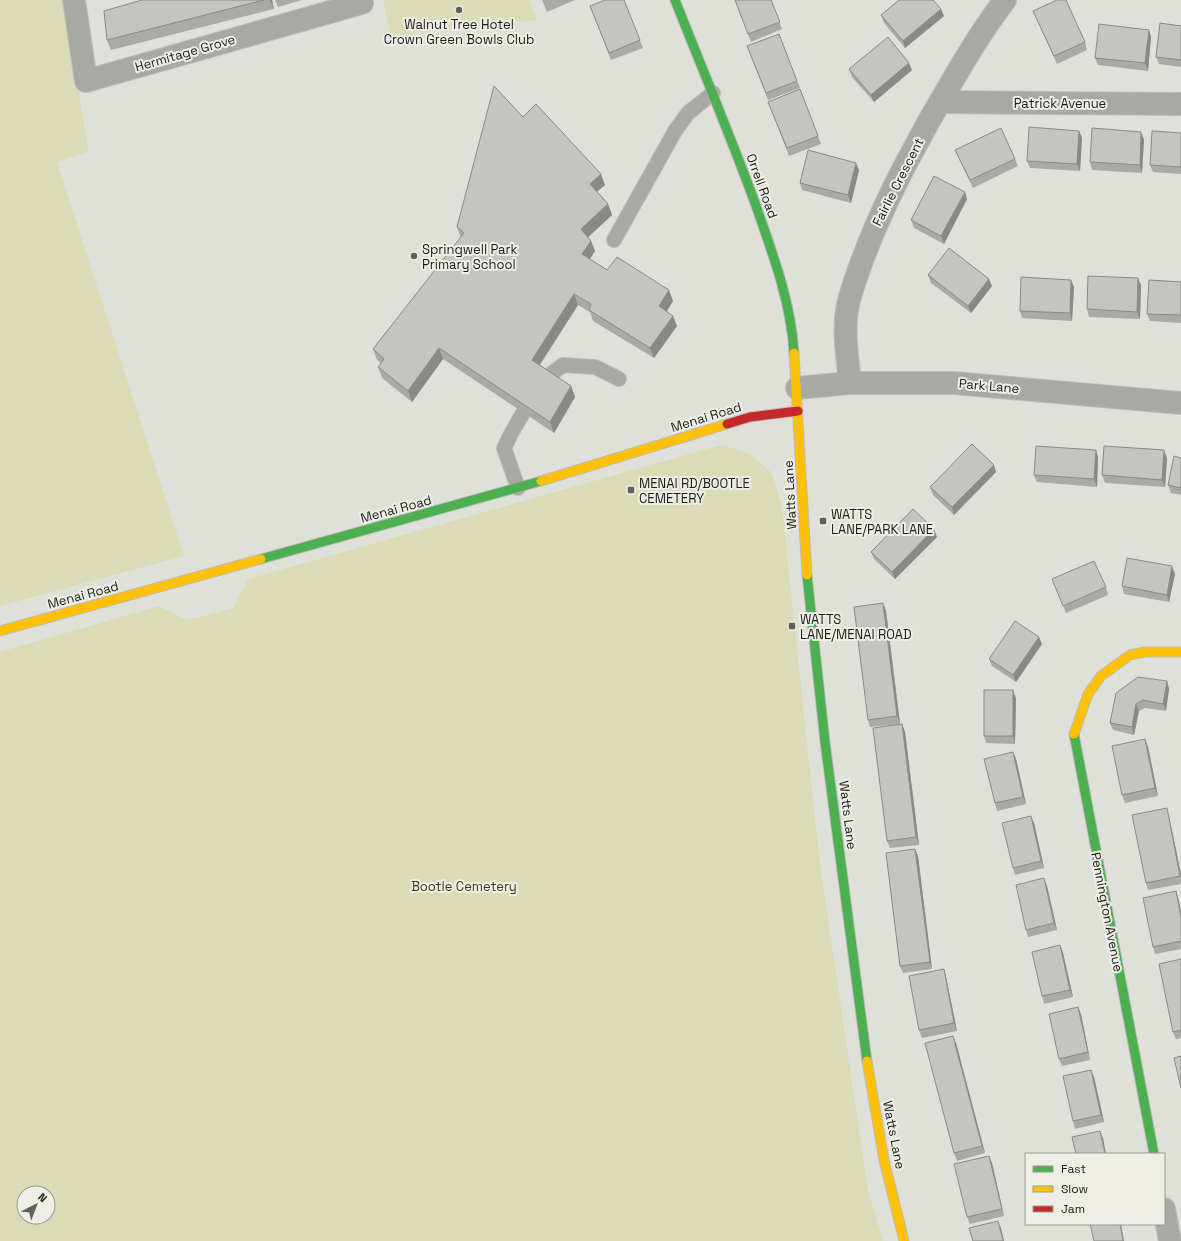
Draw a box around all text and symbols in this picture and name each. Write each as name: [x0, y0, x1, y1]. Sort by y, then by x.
marker: Walnut Tree Hotel Crown Green Bowls Club: [454, 5, 464, 15]
place label: Walnut Tree Hotel Crown Green Bowls Club: [384, 16, 534, 48]
street label: Hermitage Grove: [133, 31, 237, 75]
street label: Patrick Avenue: [1014, 95, 1106, 112]
street label: Fairlie Crescent: [868, 135, 928, 229]
street label: Orrell Road: [742, 151, 782, 221]
place label: Springwell Park Primary School: [422, 241, 517, 273]
marker: Springwell Park Primary School: [409, 251, 419, 261]
street label: Park Lane: [958, 375, 1020, 397]
street label: Menai Road: [669, 398, 743, 436]
street label: Watts Lane: [780, 460, 800, 530]
place label: MENAI RD/BOOTLE CEMETERY: [639, 475, 750, 507]
marker: MENAI RD/BOOTLE CEMETERY: [626, 485, 636, 495]
street label: Menai Road: [359, 491, 433, 527]
place label: WATTS LANE/PARK LANE: [831, 506, 933, 538]
marker: WATTS LANE/PARK LANE: [818, 516, 828, 526]
street label: Menai Road: [46, 577, 120, 613]
place label: WATTS LANE/MENAI ROAD: [800, 611, 912, 643]
marker: WATTS LANE/MENAI ROAD: [787, 621, 797, 631]
street label: Watts Lane: [835, 780, 861, 850]
street label: Pennington Avenue: [1087, 851, 1127, 973]
park label: Bootle Cemetery: [411, 878, 517, 895]
street label: Watts Lane: [879, 1099, 909, 1171]
legend: [1025, 1153, 1165, 1225]
text: Fast: [1061, 1161, 1086, 1177]
text: Slow: [1061, 1181, 1088, 1197]
north arrow: [16, 1185, 56, 1225]
text: N: [35, 1190, 50, 1205]
text: Jam: [1061, 1201, 1085, 1217]

